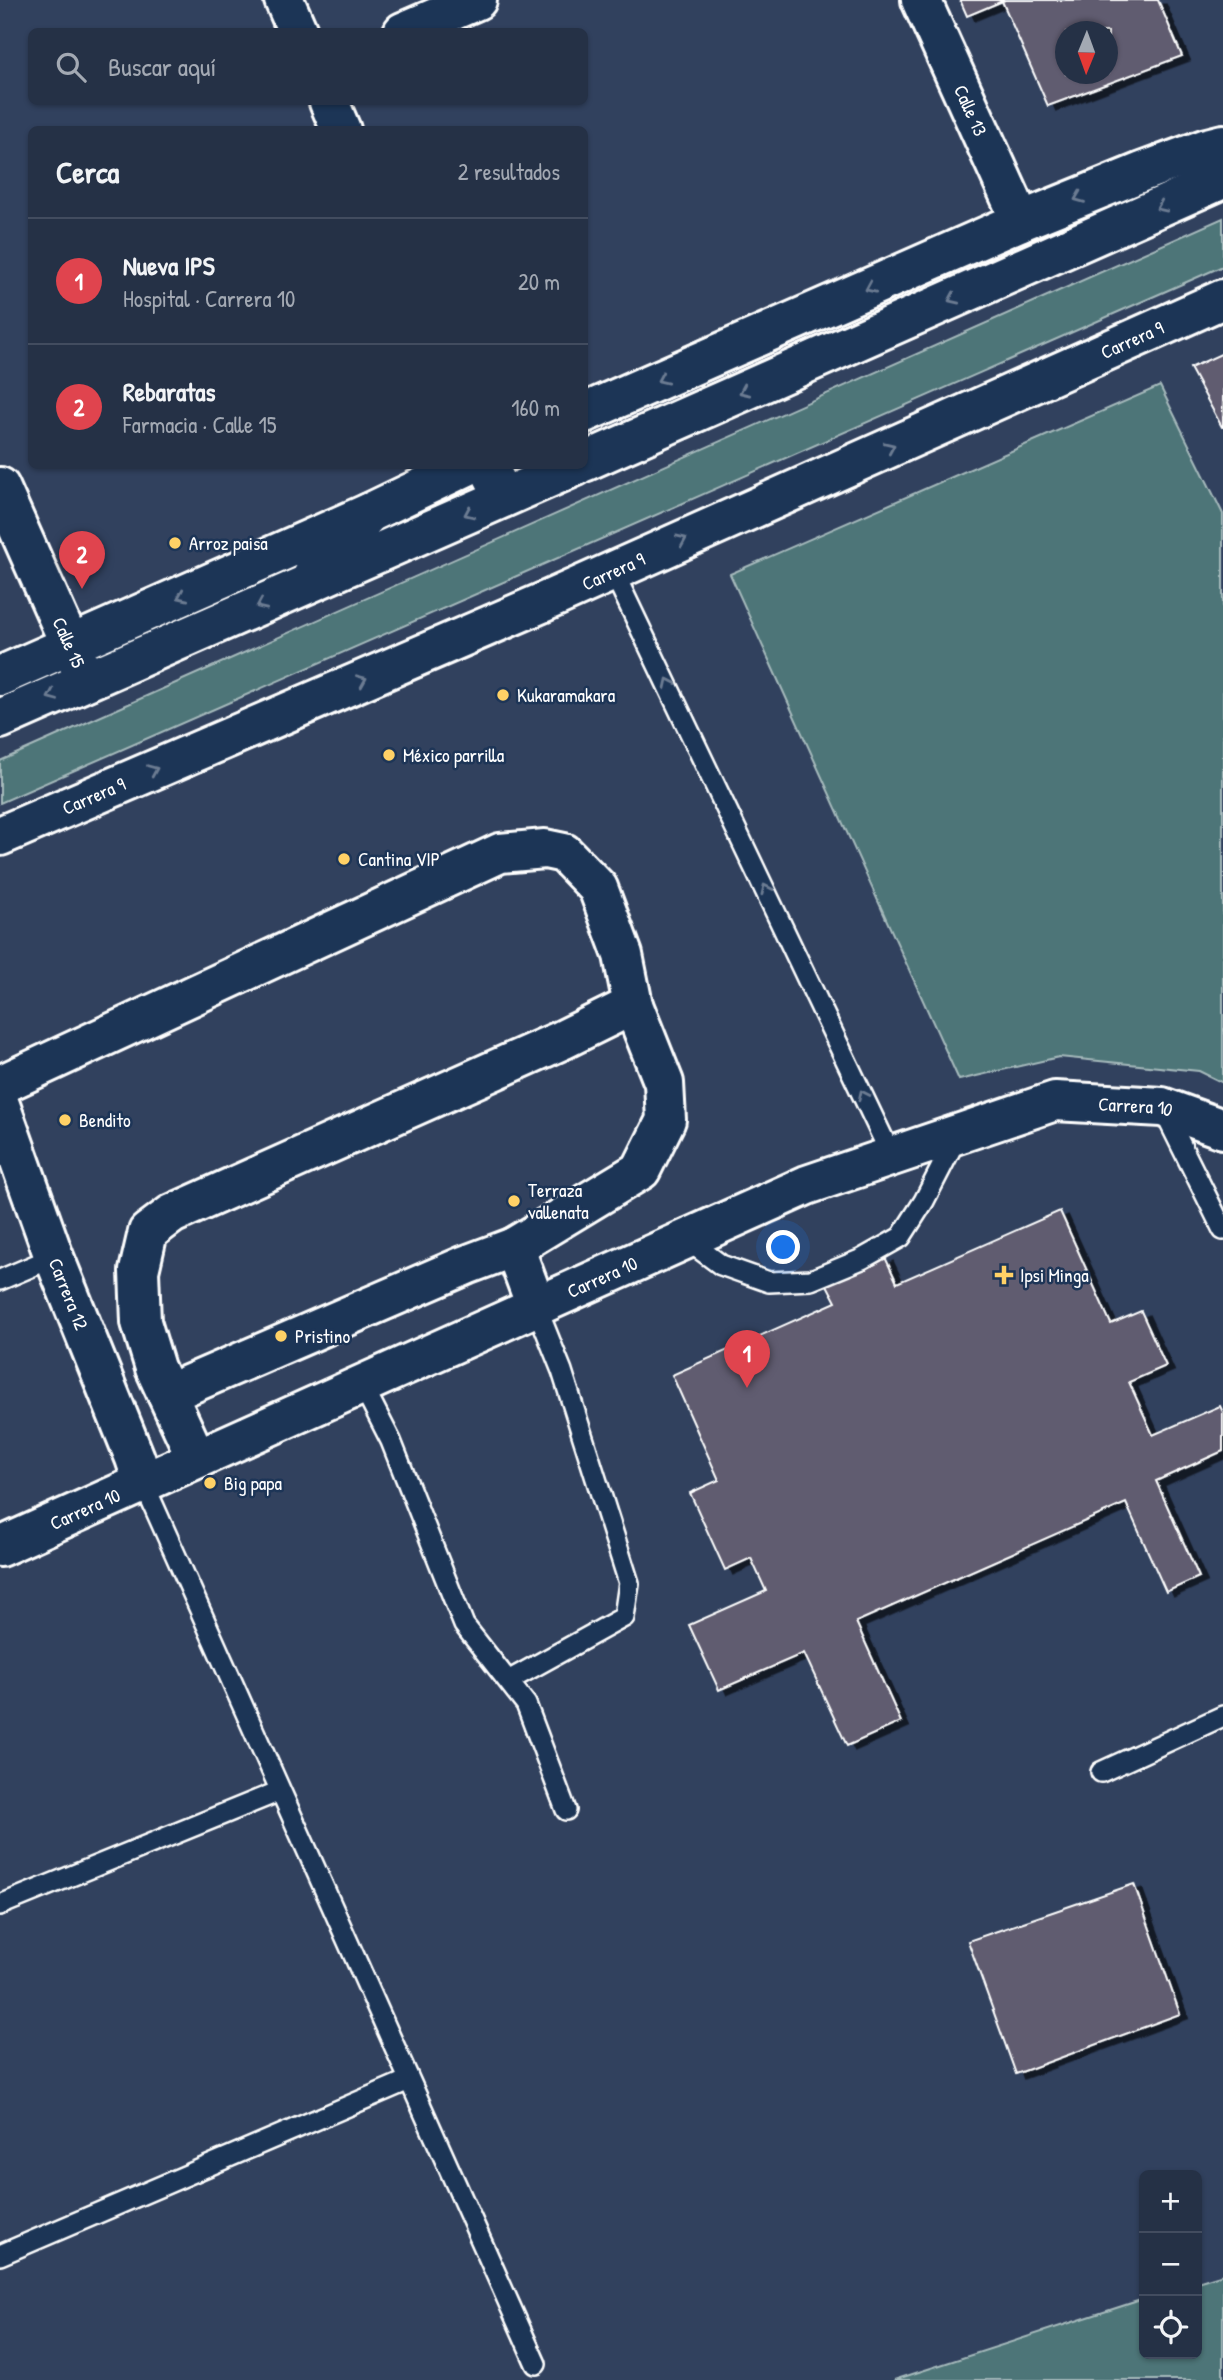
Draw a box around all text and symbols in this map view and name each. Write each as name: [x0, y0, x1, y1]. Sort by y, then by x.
north arrow: [1055, 21, 1118, 84]
search box: [28, 28, 588, 105]
icon: search: [52, 48, 90, 86]
text: Buscar aquí: [108, 49, 216, 84]
street label: Calle 13: [948, 81, 994, 140]
text: Cerca: [56, 152, 119, 192]
text: 2 resultados: [458, 156, 560, 187]
one-way arrow: [1074, 190, 1086, 204]
one-way arrow: [1155, 199, 1168, 213]
text: Nueva IPS: [123, 248, 215, 283]
text: 1: [75, 266, 83, 297]
text: 20 m: [518, 266, 560, 297]
one-way arrow: [865, 280, 877, 294]
text: Hospital · Carrera 10: [123, 283, 295, 314]
one-way arrow: [947, 291, 960, 305]
street label: Carrera 9: [1096, 314, 1167, 365]
one-way arrow: [656, 371, 669, 385]
text: Rebaratas: [123, 374, 215, 409]
one-way arrow: [739, 383, 752, 397]
text: 2: [74, 392, 84, 423]
text: 160 m: [511, 392, 560, 423]
text: Farmacia · Calle 15: [123, 409, 276, 440]
one-way arrow: [883, 441, 895, 455]
one-way arrow: [463, 505, 476, 519]
place label: Arroz paisa: [189, 530, 268, 556]
pin: 2: [59, 531, 105, 589]
one-way arrow: [675, 534, 688, 548]
marker: Arroz paisa: [167, 535, 183, 551]
street label: Carrera 9: [578, 546, 649, 596]
one-way arrow: [177, 588, 189, 602]
one-way arrow: [255, 597, 268, 611]
street label: Calle 15: [46, 613, 92, 672]
one-way arrow: [355, 675, 367, 689]
one-way arrow: [663, 678, 677, 691]
place label: Kukaramakara: [517, 682, 616, 708]
marker: Kukaramakara: [495, 687, 511, 703]
one-way arrow: [47, 688, 59, 702]
place label: México parrilla: [403, 742, 505, 768]
marker: México parrilla: [381, 747, 397, 763]
one-way arrow: [146, 765, 158, 779]
street label: Carrera 9: [58, 771, 129, 821]
place label: Cantina VIP: [358, 846, 440, 872]
marker: Cantina VIP: [336, 851, 352, 867]
one-way arrow: [760, 884, 774, 896]
one-way arrow: [858, 1090, 872, 1102]
street label: Carrera 10: [1098, 1090, 1177, 1123]
place label: Bendito: [79, 1107, 131, 1133]
marker: Bendito: [57, 1112, 73, 1128]
place label: Terraza vallenata: [528, 1177, 589, 1225]
marker: Terraza vallenata: [506, 1193, 522, 1209]
your location: [766, 1230, 800, 1264]
street label: Carrera 10: [563, 1250, 642, 1304]
street label: Carrera 12: [43, 1254, 95, 1334]
place label: Ipsi Minga: [1020, 1262, 1089, 1288]
marker: Ipsi Minga: [994, 1265, 1014, 1285]
place label: Pristino: [295, 1323, 350, 1349]
marker: Pristino: [273, 1328, 289, 1344]
pin: 1: [724, 1330, 770, 1388]
place label: Big papa: [224, 1470, 282, 1496]
marker: Big papa: [202, 1475, 218, 1491]
street label: Carrera 10: [45, 1482, 124, 1536]
map controls: [1139, 2170, 1202, 2359]
button: +: [1139, 2170, 1202, 2233]
button: −: [1139, 2233, 1202, 2296]
button: locate: [1139, 2296, 1202, 2359]

